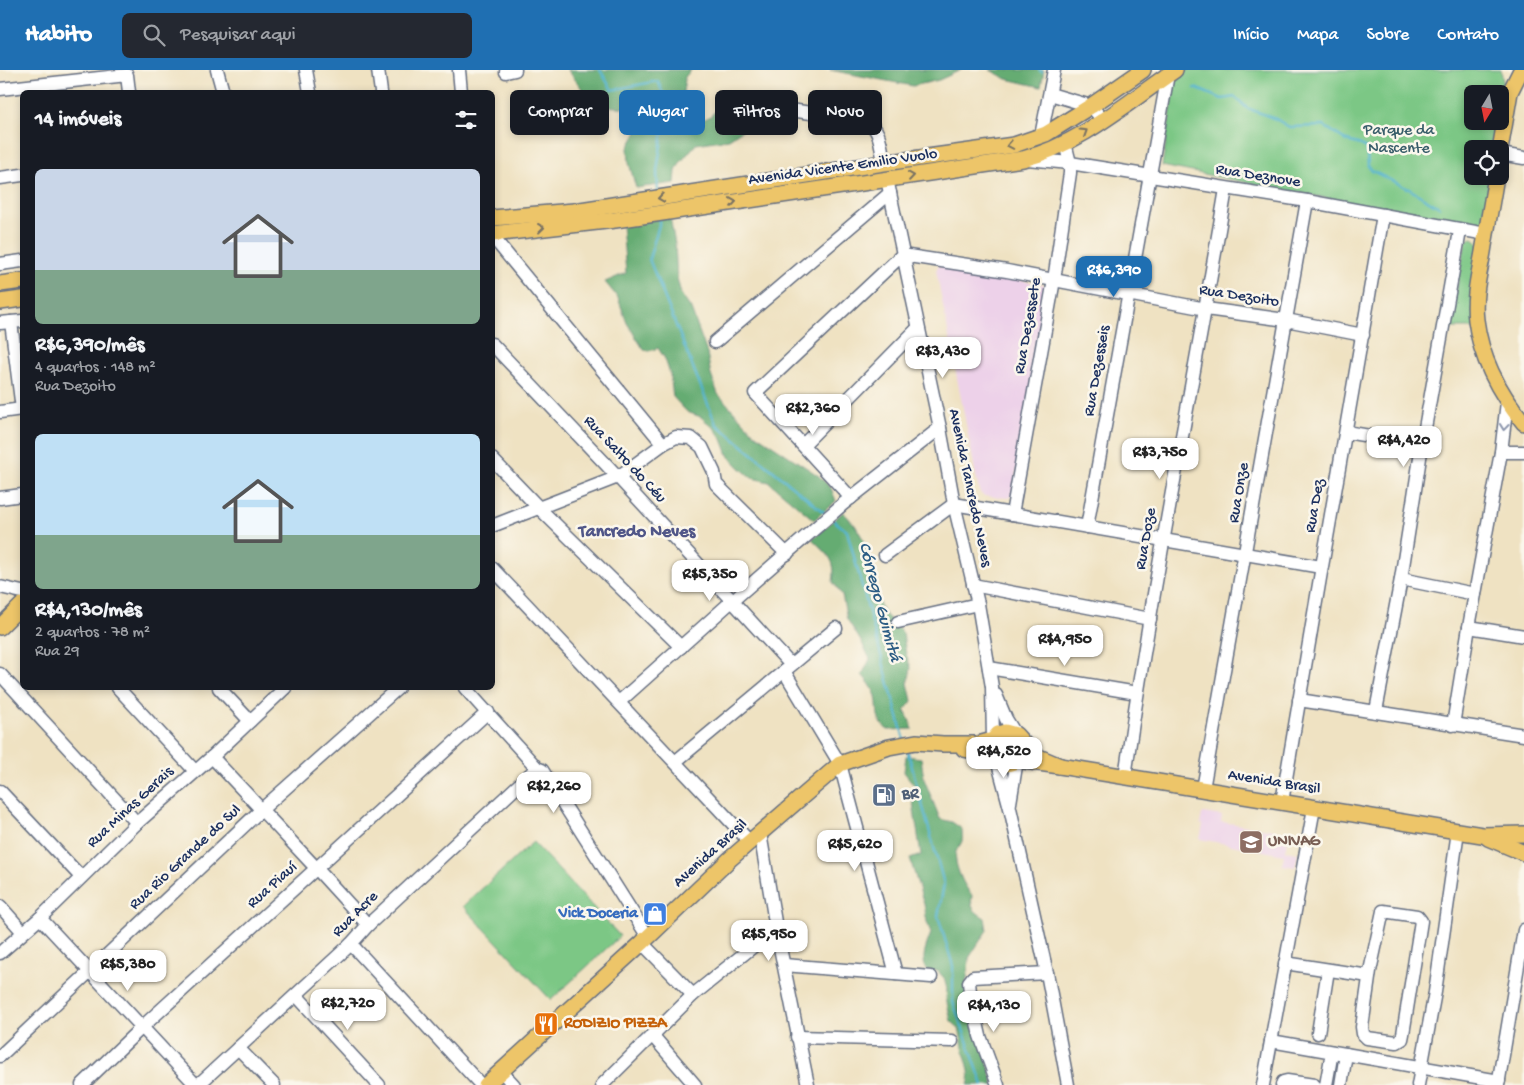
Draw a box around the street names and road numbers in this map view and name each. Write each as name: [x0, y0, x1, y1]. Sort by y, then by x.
street label: Avenida Vicente Emilio Vuolo: [747, 145, 939, 191]
street label: Rua Deznove: [1214, 161, 1302, 193]
street label: Rua Dezessete: [1011, 276, 1047, 376]
street label: Rua Dezoito: [1198, 281, 1280, 313]
street label: Rua Dezesseis: [1081, 323, 1116, 418]
street label: Avenida Tancredo Neves: [943, 407, 995, 570]
street label: Rua Salto do Céu: [579, 412, 670, 508]
street label: Rua Onze: [1225, 461, 1255, 525]
street label: Rua Dez: [1302, 477, 1330, 534]
street label: Rua Doze: [1132, 506, 1162, 571]
street label: Rua Minas Gerais: [84, 762, 179, 853]
street label: Avenida Brasil: [1226, 766, 1322, 800]
street label: Rua Rio Grande do Sul: [126, 801, 246, 915]
street label: Avenida Brasil: [670, 816, 752, 892]
street label: Rua Piauí: [244, 858, 302, 913]
street label: Rua Acre: [329, 887, 384, 942]

